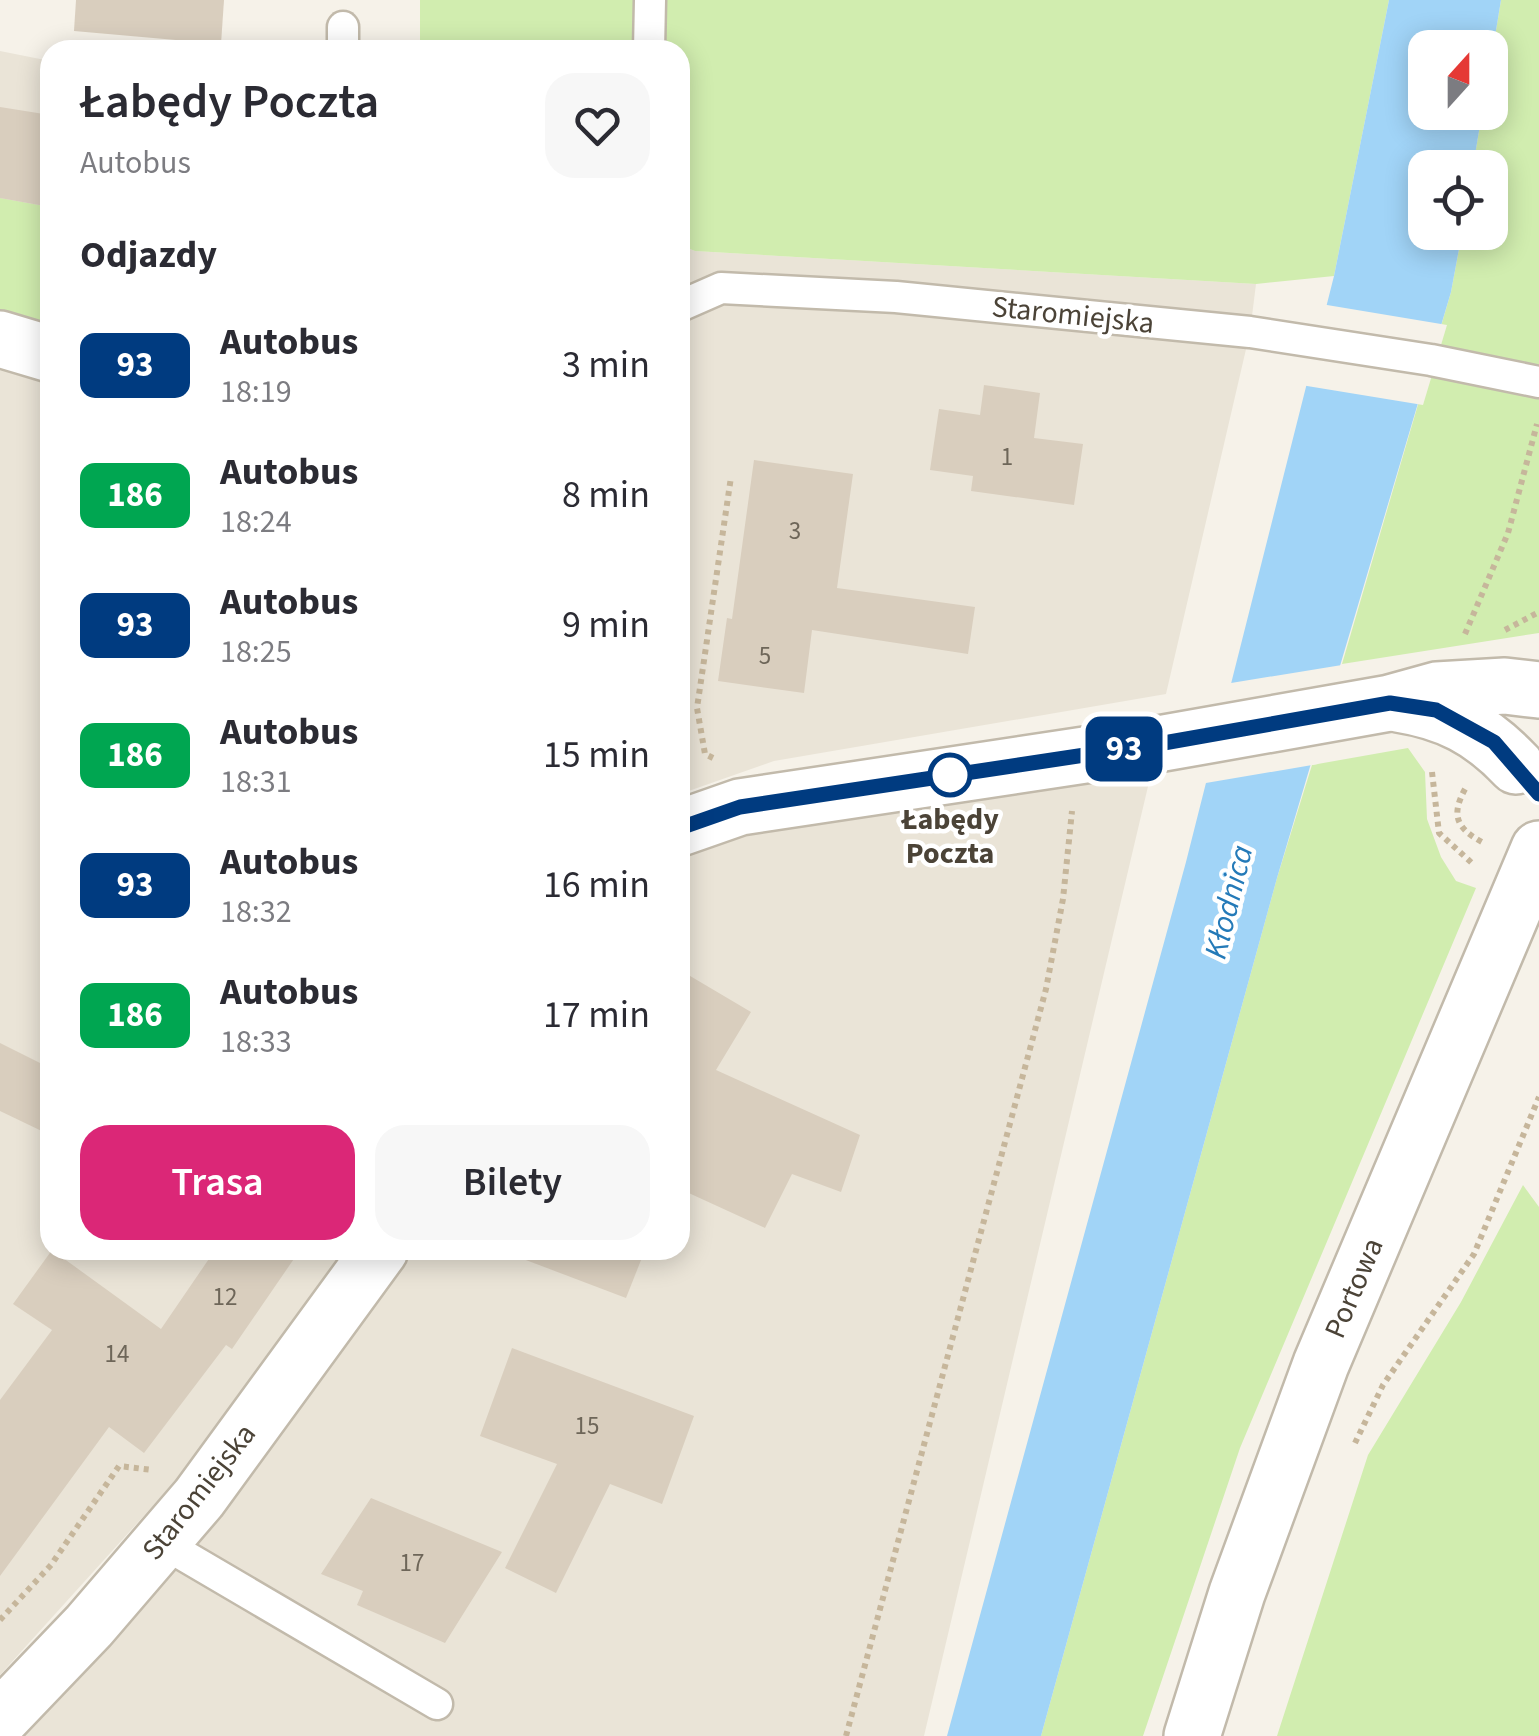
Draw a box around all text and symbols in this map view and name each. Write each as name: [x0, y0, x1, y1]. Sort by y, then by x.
north arrow: [1408, 30, 1508, 130]
map controls: [1408, 30, 1508, 250]
text: Łabędy Poczta: [80, 68, 379, 136]
button: heart: [545, 73, 650, 178]
text: Autobus: [80, 140, 191, 186]
button: locate: [1408, 150, 1508, 250]
text: Odjazdy: [80, 228, 217, 282]
street label: Staromiejska: [990, 285, 1156, 345]
text: Autobus: [220, 315, 358, 369]
text: 3 min: [562, 338, 650, 392]
text: 93: [117, 340, 153, 390]
text: 18:19: [220, 369, 292, 415]
house number: 1: [1001, 439, 1013, 475]
text: Autobus: [220, 445, 358, 499]
text: 8 min: [562, 468, 650, 522]
text: 186: [107, 470, 163, 520]
text: 18:24: [220, 499, 292, 545]
house number: 3: [789, 513, 801, 549]
text: Autobus: [220, 575, 358, 629]
text: 9 min: [562, 598, 650, 652]
text: 93: [117, 600, 153, 650]
text: 18:25: [220, 629, 292, 675]
house number: 5: [759, 638, 771, 674]
text: Autobus: [220, 705, 358, 759]
line badge: 93: [1079, 716, 1169, 782]
text: 93: [1106, 724, 1142, 774]
text: 15 min: [543, 728, 650, 782]
text: 186: [107, 730, 163, 780]
marker: Łabędy Poczta: [929, 754, 971, 796]
text: 18:31: [220, 759, 292, 805]
place label: Łabędy Poczta: [900, 798, 999, 875]
text: Autobus: [220, 835, 358, 889]
water label: Kłodnica: [1193, 840, 1265, 964]
text: 16 min: [543, 858, 650, 912]
text: 93: [117, 860, 153, 910]
text: 18:32: [220, 889, 292, 935]
text: Autobus: [220, 965, 358, 1019]
text: 17 min: [543, 988, 650, 1042]
text: 186: [107, 990, 163, 1040]
text: 18:33: [220, 1019, 292, 1065]
button: Trasa: [80, 1125, 355, 1240]
button: Bilety: [375, 1125, 650, 1240]
street label: Portowa: [1314, 1231, 1394, 1345]
house number: 12: [213, 1279, 237, 1315]
house number: 14: [105, 1336, 129, 1372]
house number: 15: [575, 1408, 599, 1444]
street label: Staromiejska: [132, 1415, 266, 1569]
house number: 17: [400, 1545, 424, 1581]

